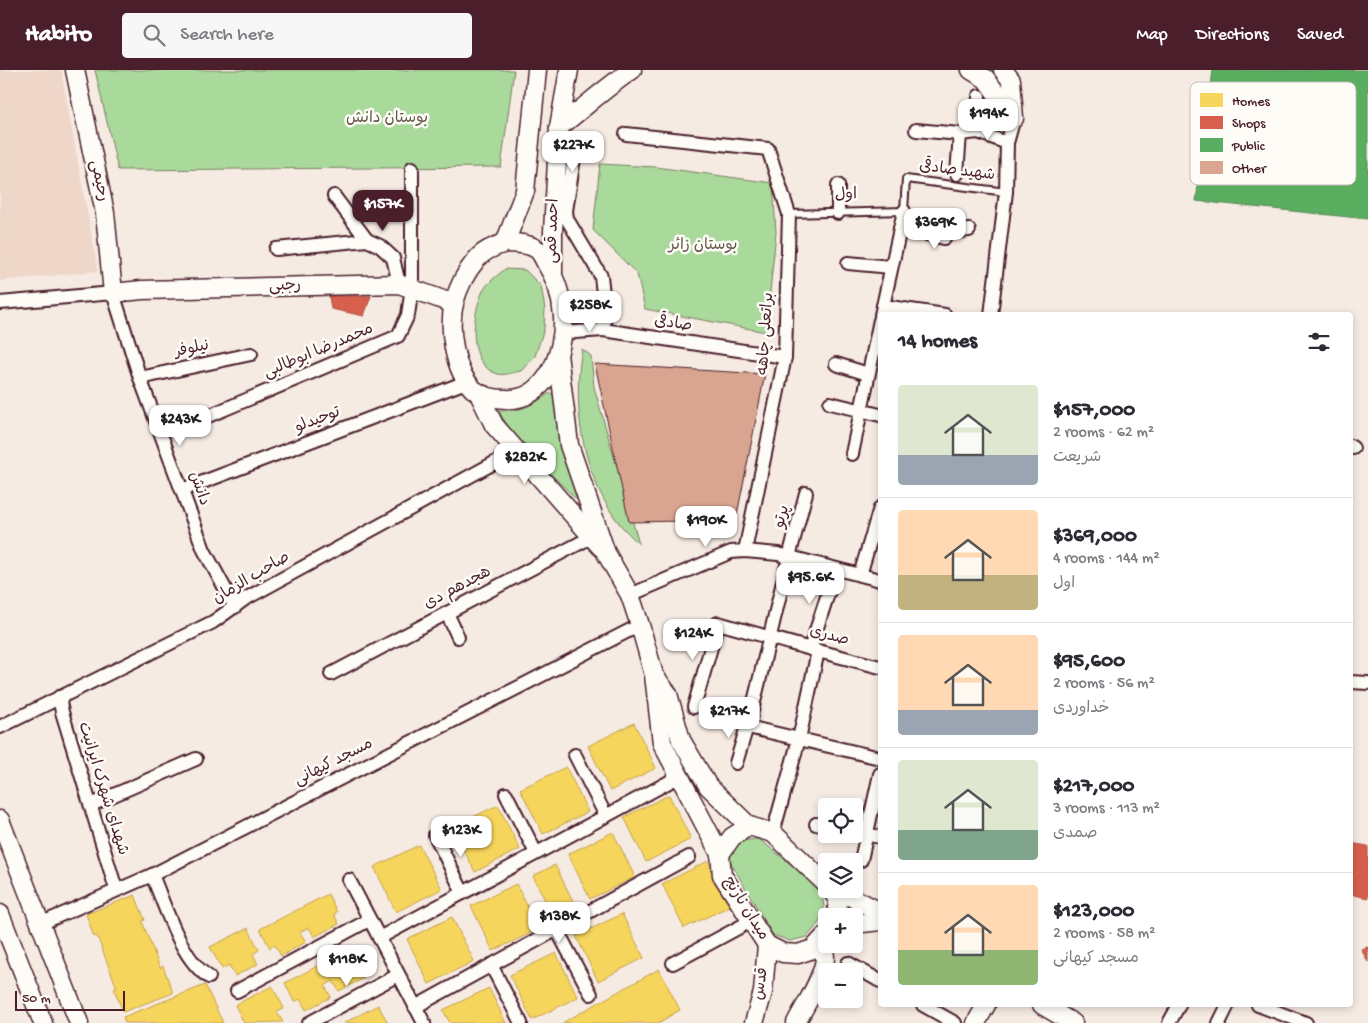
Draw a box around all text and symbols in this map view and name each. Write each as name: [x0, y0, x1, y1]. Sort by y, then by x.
search box: [122, 13, 472, 58]
text: Habito: [25, 21, 92, 50]
icon: search: [140, 21, 168, 49]
text: Search here: [180, 24, 274, 47]
text: Map: [1136, 25, 1168, 46]
text: Directions: [1196, 25, 1269, 46]
text: Saved: [1297, 25, 1343, 46]
legend: [1190, 82, 1356, 185]
text: Homes: [1232, 94, 1270, 111]
pin: $194K: [953, 98, 1023, 141]
text: $194K: [969, 105, 1007, 124]
park label: بوستان دانش: [346, 110, 428, 129]
text: Shops: [1232, 116, 1266, 133]
pin: $227K: [538, 131, 608, 173]
text: $227K: [553, 137, 593, 156]
text: Public: [1231, 139, 1266, 156]
street label: شهید صادقی: [918, 154, 997, 186]
street label: رحیمی: [84, 158, 112, 204]
text: Other: [1232, 161, 1267, 178]
street label: اول: [835, 186, 857, 206]
pin: $157K: [348, 190, 418, 232]
text: $157K: [363, 196, 403, 215]
street label: احمد قمی: [543, 198, 565, 264]
pin: $369K: [900, 208, 970, 250]
text: $369K: [915, 214, 955, 233]
park label: بوستان زائر: [667, 237, 737, 256]
street label: رجبی: [269, 277, 301, 297]
pin: $258K: [555, 290, 625, 333]
street label: براتعلی چاهه: [755, 292, 779, 376]
text: $258K: [569, 297, 611, 316]
street label: صادقی: [653, 309, 694, 337]
street label: محمدرضا ابوطالبی: [261, 320, 377, 384]
icon: filters: [1305, 328, 1333, 356]
text: 14 homes: [898, 330, 977, 355]
street label: نیلوفر: [171, 337, 211, 363]
text: $157,000: [1053, 399, 1135, 424]
pin: $243K: [145, 404, 215, 447]
street label: توحیدلو: [292, 404, 344, 439]
icon: home: [938, 405, 998, 465]
text: $243K: [160, 411, 200, 430]
text: 2 rooms · 62 m²: [1053, 424, 1154, 443]
pin: $282K: [490, 442, 560, 485]
text: $282K: [505, 449, 545, 468]
text: شریعت: [1053, 449, 1101, 468]
street label: دانش: [183, 469, 213, 509]
street label: پرتو: [771, 503, 795, 532]
pin: $190K: [671, 506, 741, 548]
text: $190K: [686, 512, 726, 531]
text: $369,000: [1053, 525, 1137, 550]
icon: home: [938, 530, 998, 590]
street label: صاحب الزمان: [210, 549, 294, 609]
text: 4 rooms · 144 m²: [1053, 550, 1160, 569]
pin: $95.6K: [769, 562, 851, 605]
street label: هجدهم دی: [421, 563, 495, 615]
text: $95.6K: [787, 569, 833, 588]
text: اول: [1053, 575, 1075, 594]
pin: $124K: [658, 618, 728, 661]
street label: صدری: [807, 623, 851, 651]
text: $124K: [674, 625, 712, 644]
text: $95,600: [1053, 650, 1125, 675]
icon: home: [938, 655, 998, 715]
text: 2 rooms · 56 m²: [1053, 675, 1155, 694]
pin: $217K: [694, 696, 764, 739]
text: خداوردی: [1053, 700, 1109, 719]
text: $217K: [710, 703, 748, 722]
street label: شهدای شهرک ایرانیت: [73, 720, 131, 858]
street label: مسجد کیهانی: [291, 735, 377, 791]
text: $217,000: [1053, 775, 1135, 800]
icon: home: [938, 780, 998, 840]
map controls: [818, 798, 863, 1008]
button: locate: [818, 798, 863, 843]
text: 3 rooms · 113 m²: [1053, 800, 1160, 819]
pin: $123K: [426, 816, 496, 858]
text: $123K: [442, 822, 480, 841]
text: صمدی: [1053, 825, 1097, 844]
button: layers: [818, 853, 863, 898]
street label: میدان نارنج: [718, 874, 772, 944]
text: $123,000: [1053, 900, 1134, 925]
pin: $138K: [524, 902, 594, 944]
icon: home: [938, 905, 998, 965]
text: $138K: [539, 908, 579, 927]
button: +: [818, 908, 863, 953]
text: 2 rooms · 58 m²: [1053, 925, 1155, 944]
pin: $118K: [312, 944, 382, 987]
text: مسجد کیهانی: [1053, 950, 1139, 969]
text: $118K: [328, 951, 366, 970]
button: −: [818, 963, 863, 1008]
street label: قدس: [750, 966, 774, 1002]
scale bar: [15, 988, 125, 1011]
text: 50 m: [22, 991, 51, 1008]

